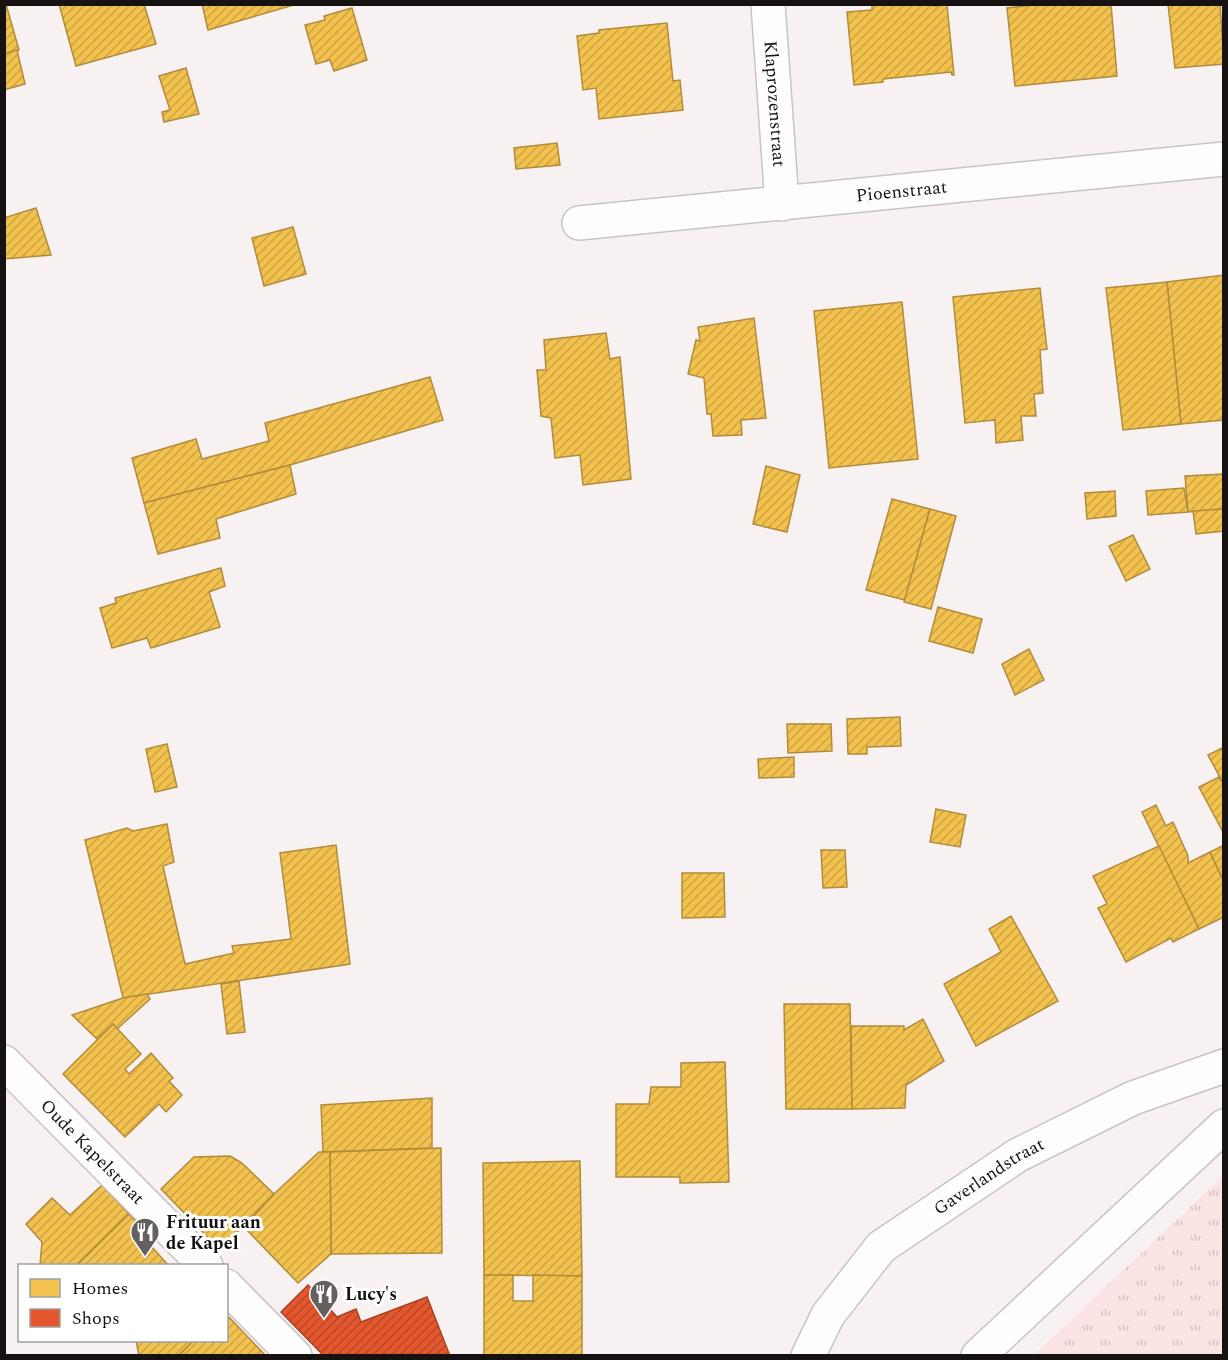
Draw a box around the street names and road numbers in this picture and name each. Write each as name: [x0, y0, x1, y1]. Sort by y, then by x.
street label: Klaprozenstraat: [757, 40, 793, 168]
street label: Pioenstraat: [854, 173, 948, 209]
street label: Oude Kapelstraat: [34, 1093, 151, 1210]
street label: Gaverlandstraat: [928, 1131, 1049, 1222]

